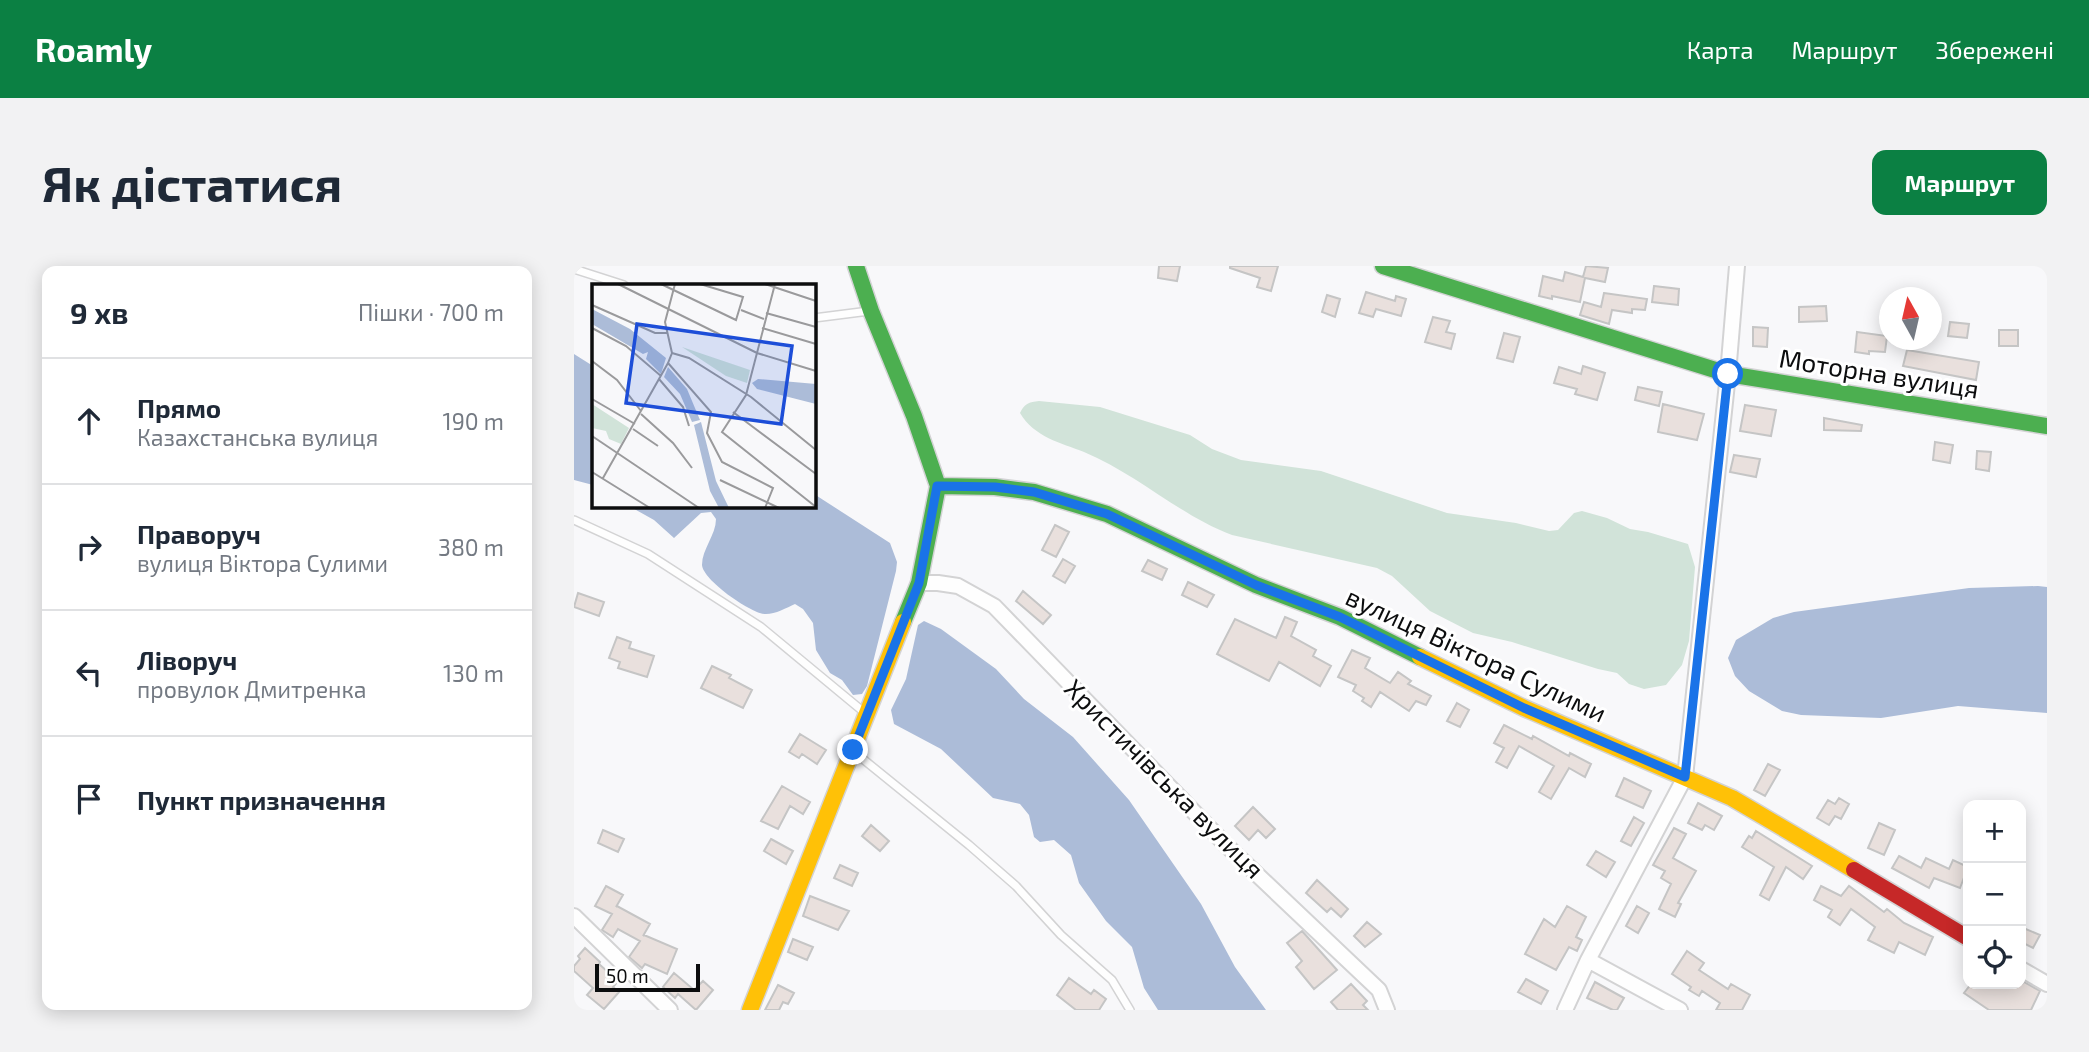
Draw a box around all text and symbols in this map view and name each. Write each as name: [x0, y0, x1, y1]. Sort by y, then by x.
text: Roamly: [35, 29, 152, 69]
text: Карта: [1687, 35, 1753, 64]
text: Маршрут: [1791, 35, 1897, 64]
text: Збережені: [1935, 35, 2054, 64]
button: Маршрут: [1872, 150, 2047, 215]
text: Як дістатися: [42, 153, 342, 212]
inset map: [592, 284, 816, 508]
north arrow: [1879, 287, 1942, 350]
text: 9 хв: [70, 294, 128, 330]
text: Пішки · 700 m: [358, 298, 504, 326]
street label: Моторна вулиця: [1777, 341, 1981, 405]
route start: [1712, 358, 1743, 389]
text: Прямо: [137, 392, 221, 423]
icon: ahead: [70, 402, 108, 440]
text: 190 m: [443, 407, 504, 435]
text: Казахстанська вулиця: [137, 423, 378, 451]
text: Праворуч: [137, 518, 261, 549]
icon: right: [70, 528, 108, 566]
text: 380 m: [438, 533, 504, 561]
text: вулиця Віктора Сулими: [137, 549, 388, 577]
street label: вулиця Віктора Сулими: [1341, 580, 1612, 729]
text: Ліворуч: [137, 644, 237, 675]
icon: left: [70, 654, 108, 692]
text: 130 m: [443, 659, 504, 687]
street label: Христичівська вулиця: [1058, 672, 1271, 885]
text: провулок Дмитренка: [137, 675, 367, 703]
route end: [837, 734, 868, 765]
icon: arrive: [70, 780, 108, 818]
text: Пункт призначення: [137, 784, 386, 815]
map controls: [1963, 800, 2026, 989]
button: +: [1963, 800, 2026, 863]
button: −: [1963, 863, 2026, 926]
button: locate: [1963, 926, 2026, 989]
scale bar: [595, 961, 700, 993]
text: 50 m: [606, 964, 649, 987]

